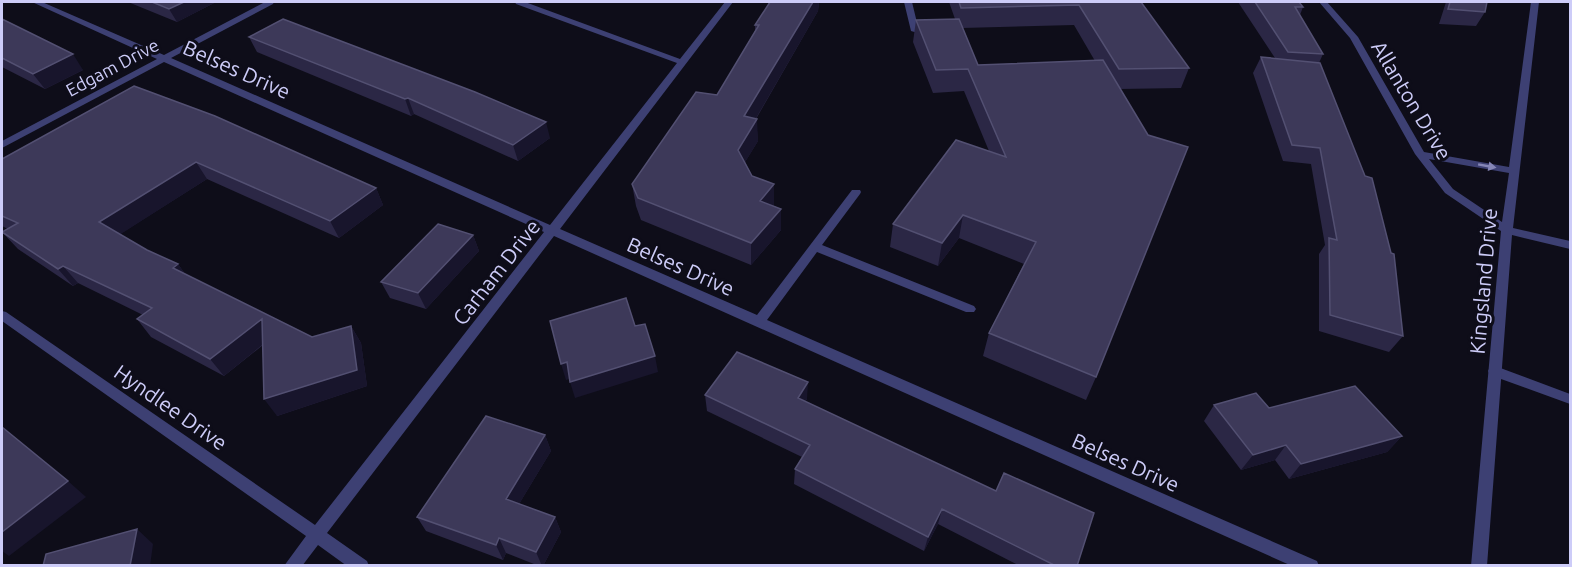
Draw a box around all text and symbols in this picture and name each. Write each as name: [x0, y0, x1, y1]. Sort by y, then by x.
street label: Edgam Drive: [62, 34, 162, 100]
street label: Belses Drive: [180, 35, 294, 103]
street label: Allanton Drive: [1367, 36, 1457, 164]
one-way arrow: [1478, 162, 1497, 171]
street label: Kingsland Drive: [1465, 207, 1501, 355]
street label: Carham Drive: [447, 215, 545, 329]
street label: Belses Drive: [624, 232, 738, 300]
street label: Hyndlee Drive: [110, 359, 232, 455]
street label: Belses Drive: [1069, 428, 1183, 496]

